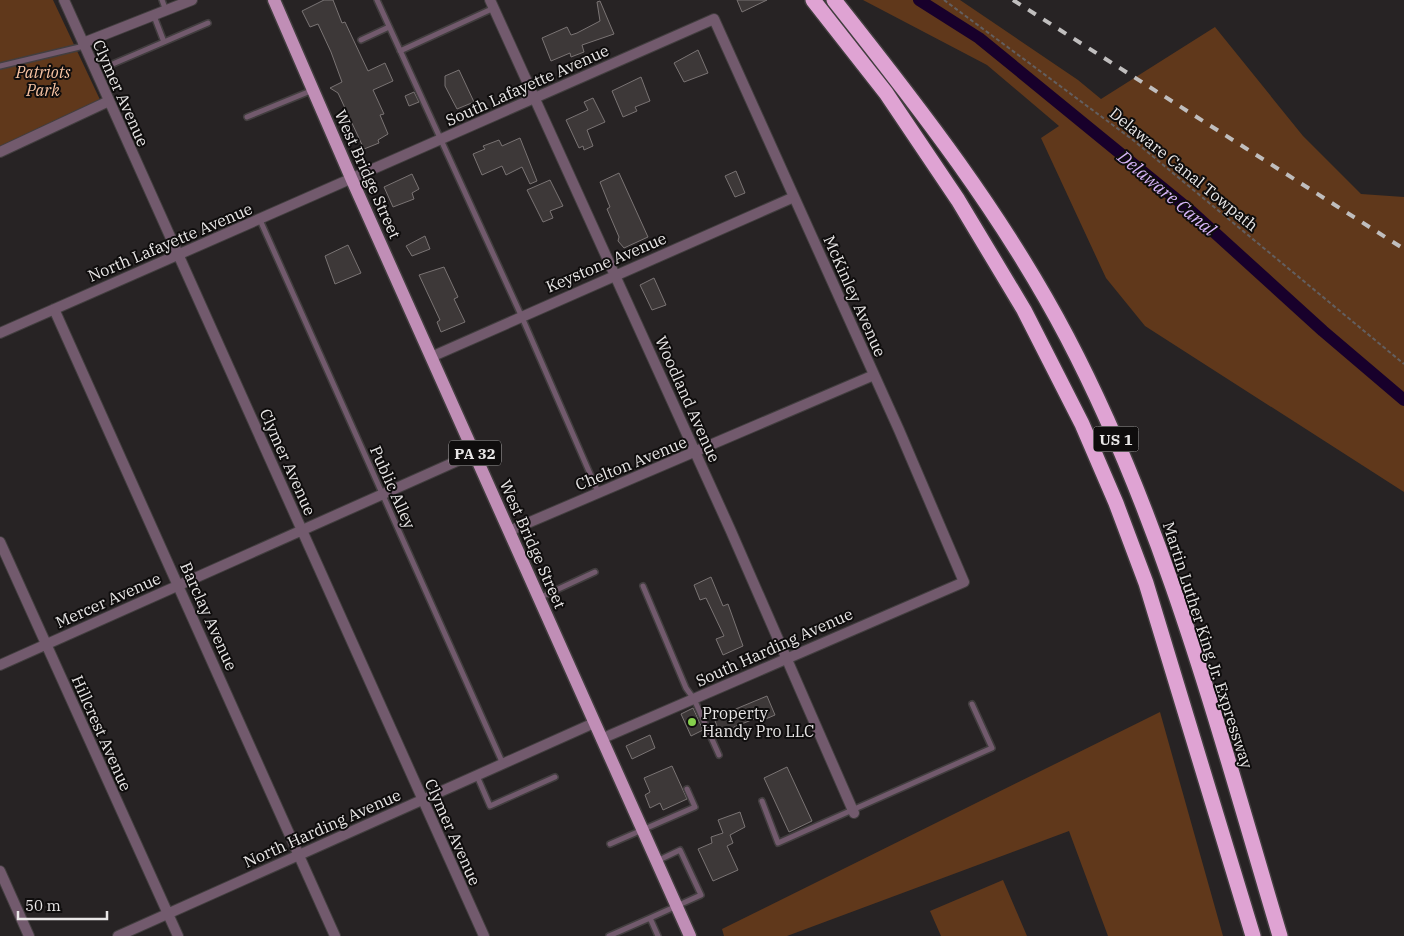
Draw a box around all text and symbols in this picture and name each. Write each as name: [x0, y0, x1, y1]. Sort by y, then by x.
street label: Clymer Avenue: [89, 37, 153, 149]
street label: South Lafayette Avenue: [442, 40, 612, 130]
park label: Patriots Park: [15, 62, 70, 100]
street label: Delaware Canal Towpath: [1106, 103, 1262, 235]
street label: West Bridge Street: [331, 107, 406, 242]
water label: Delaware Canal: [1113, 146, 1221, 240]
street label: North Lafayette Avenue: [85, 198, 255, 286]
street label: Keystone Avenue: [543, 228, 669, 296]
street label: McKinley Avenue: [819, 232, 891, 360]
street label: Woodland Avenue: [651, 333, 725, 465]
street label: Clymer Avenue: [256, 406, 320, 518]
road number: US 1: [1094, 426, 1138, 452]
street label: Chelton Avenue: [572, 432, 690, 494]
road number: PA 32: [449, 440, 501, 466]
street label: Public Alley: [366, 442, 420, 532]
street label: West Bridge Street: [496, 477, 571, 612]
street label: Martin Luther King Jr. Expressway: [1159, 519, 1258, 771]
street label: Barclay Avenue: [176, 559, 242, 673]
street label: Mercer Avenue: [52, 568, 164, 632]
street label: South Harding Avenue: [692, 603, 856, 691]
street label: Hillcrest Avenue: [68, 672, 136, 794]
place label: Property Handy Pro LLC: [702, 703, 814, 741]
marker: Property Handy Pro LLC: [686, 716, 698, 728]
street label: Clymer Avenue: [421, 776, 485, 888]
street label: North Harding Avenue: [240, 784, 404, 872]
scale bar: [18, 888, 106, 920]
text: 50 m: [25, 896, 61, 915]

